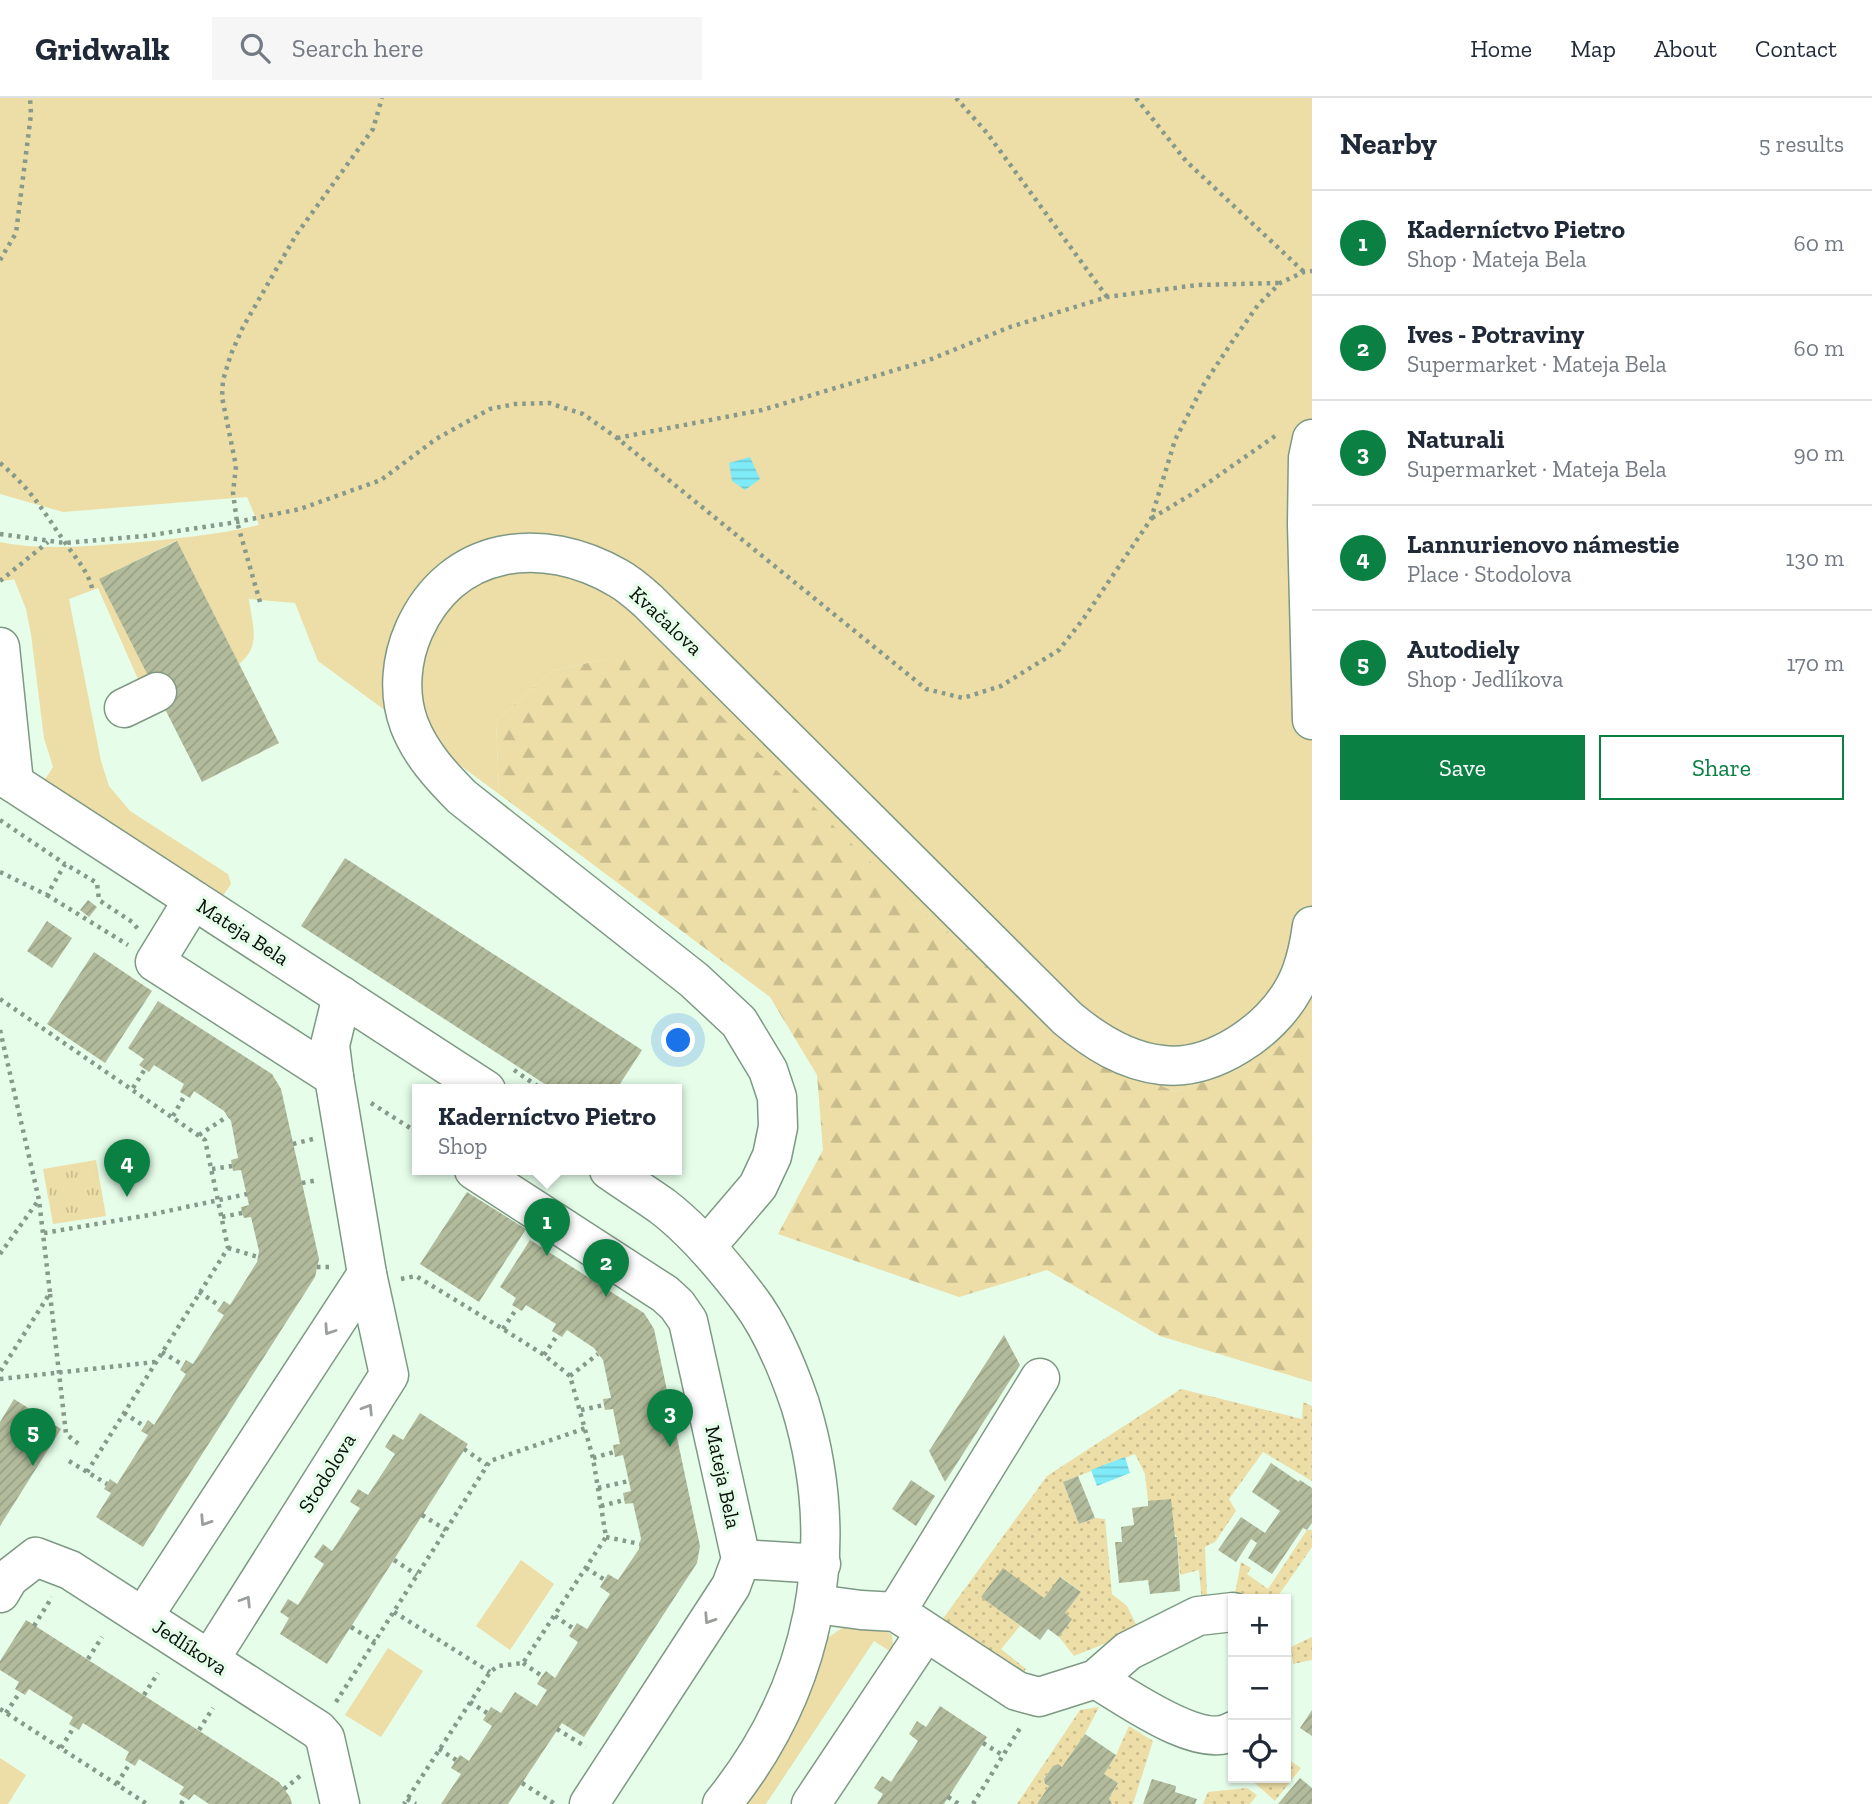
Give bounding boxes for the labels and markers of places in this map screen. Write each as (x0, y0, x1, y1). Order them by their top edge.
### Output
pin: 4 (104, 1139, 150, 1197)
pin: 1 (524, 1198, 570, 1256)
pin: 2 (583, 1239, 629, 1297)
pin: 3 (647, 1389, 693, 1447)
pin: 5 (10, 1408, 56, 1466)

